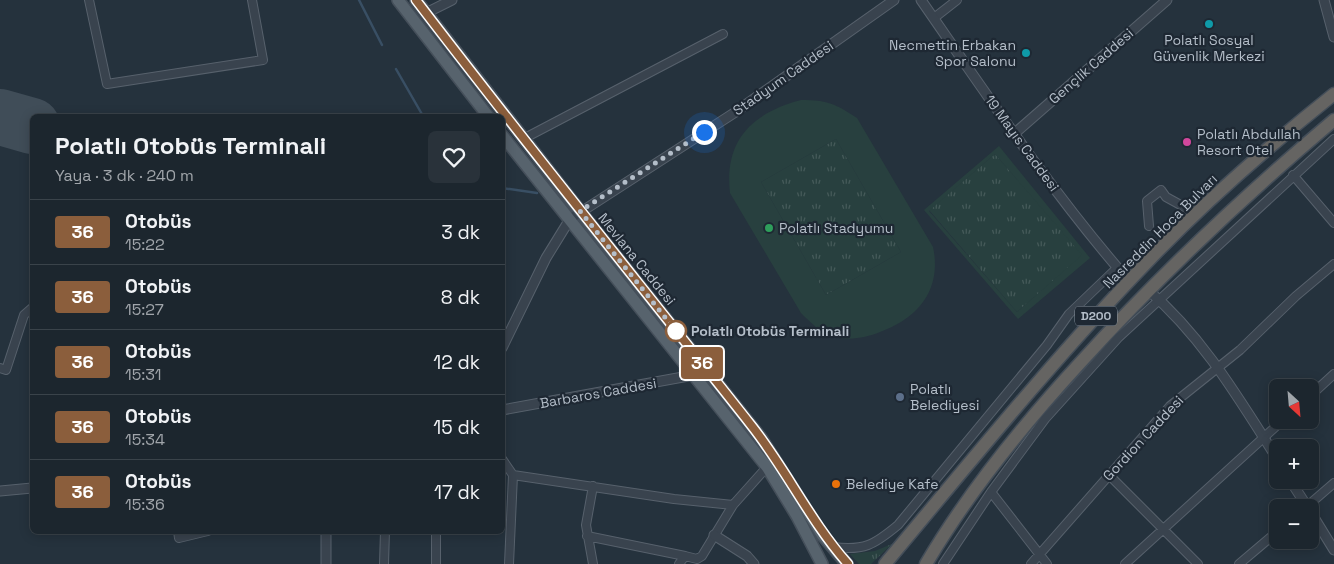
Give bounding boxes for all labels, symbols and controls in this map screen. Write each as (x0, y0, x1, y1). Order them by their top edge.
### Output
marker: Polatlı Sosyal Güvenlik Merkezi (1203, 18, 1215, 30)
street label: Gençlik Caddesi (1045, 24, 1137, 108)
place label: Polatlı Sosyal Güvenlik Merkezi (1153, 31, 1265, 65)
place label: Necmettin Erbakan Spor Salonu (889, 36, 1016, 70)
street label: Stadyum Caddesi (729, 37, 837, 119)
marker: Necmettin Erbakan Spor Salonu (1020, 47, 1032, 59)
street label: 19 Mayıs Caddesi (981, 91, 1063, 195)
your location (692, 120, 717, 145)
place label: Polatlı Abdullah Resort Otel (1197, 125, 1301, 159)
text: Polatlı Otobüs Terminali (55, 130, 326, 161)
button: heart (428, 131, 480, 183)
marker: Polatlı Abdullah Resort Otel (1181, 136, 1193, 148)
text: Yaya · 3 dk · 240 m (55, 165, 194, 186)
street label: Nasreddin Hoca Bulvarı (1099, 170, 1221, 292)
text: Otobüs (125, 209, 192, 234)
street label: Mevlana Caddesi (594, 209, 680, 309)
place label: Polatlı Stadyumu (779, 219, 893, 237)
text: 36 (71, 220, 94, 243)
text: 3 dk (441, 220, 480, 245)
marker: Polatlı Stadyumu (763, 222, 775, 234)
text: 15:22 (125, 234, 165, 255)
text: Otobüs (125, 274, 192, 299)
text: 36 (71, 285, 94, 308)
text: 8 dk (441, 285, 480, 310)
text: 15:27 (125, 299, 164, 320)
road number: D200 (1075, 306, 1117, 326)
marker: Polatlı Otobüs Terminali (665, 320, 687, 342)
place label: Polatlı Otobüs Terminali (691, 322, 849, 340)
text: Otobüs (125, 339, 192, 364)
line badge: 36 (680, 347, 724, 379)
text: 36 (71, 350, 94, 373)
text: 12 dk (433, 350, 480, 375)
text: 36 (691, 351, 713, 374)
text: 15:31 (125, 364, 161, 385)
street label: Barbaros Caddesi (538, 374, 658, 412)
north arrow (1269, 379, 1319, 429)
map controls (1269, 379, 1319, 549)
place label: Polatlı Belediyesi (910, 380, 979, 414)
marker: Polatlı Belediyesi (894, 391, 906, 403)
street label: Gordion Caddesi (1099, 392, 1187, 484)
text: Otobüs (125, 404, 192, 429)
text: 36 (71, 415, 94, 438)
text: 15 dk (433, 415, 480, 440)
text: 15:34 (125, 429, 165, 450)
button: + (1269, 439, 1319, 489)
text: Otobüs (125, 469, 192, 494)
place label: Belediye Kafe (846, 475, 938, 493)
marker: Belediye Kafe (830, 478, 842, 490)
text: 36 (71, 480, 94, 503)
text: 17 dk (434, 480, 480, 505)
text: 15:36 (125, 494, 165, 515)
button: − (1269, 499, 1319, 549)

